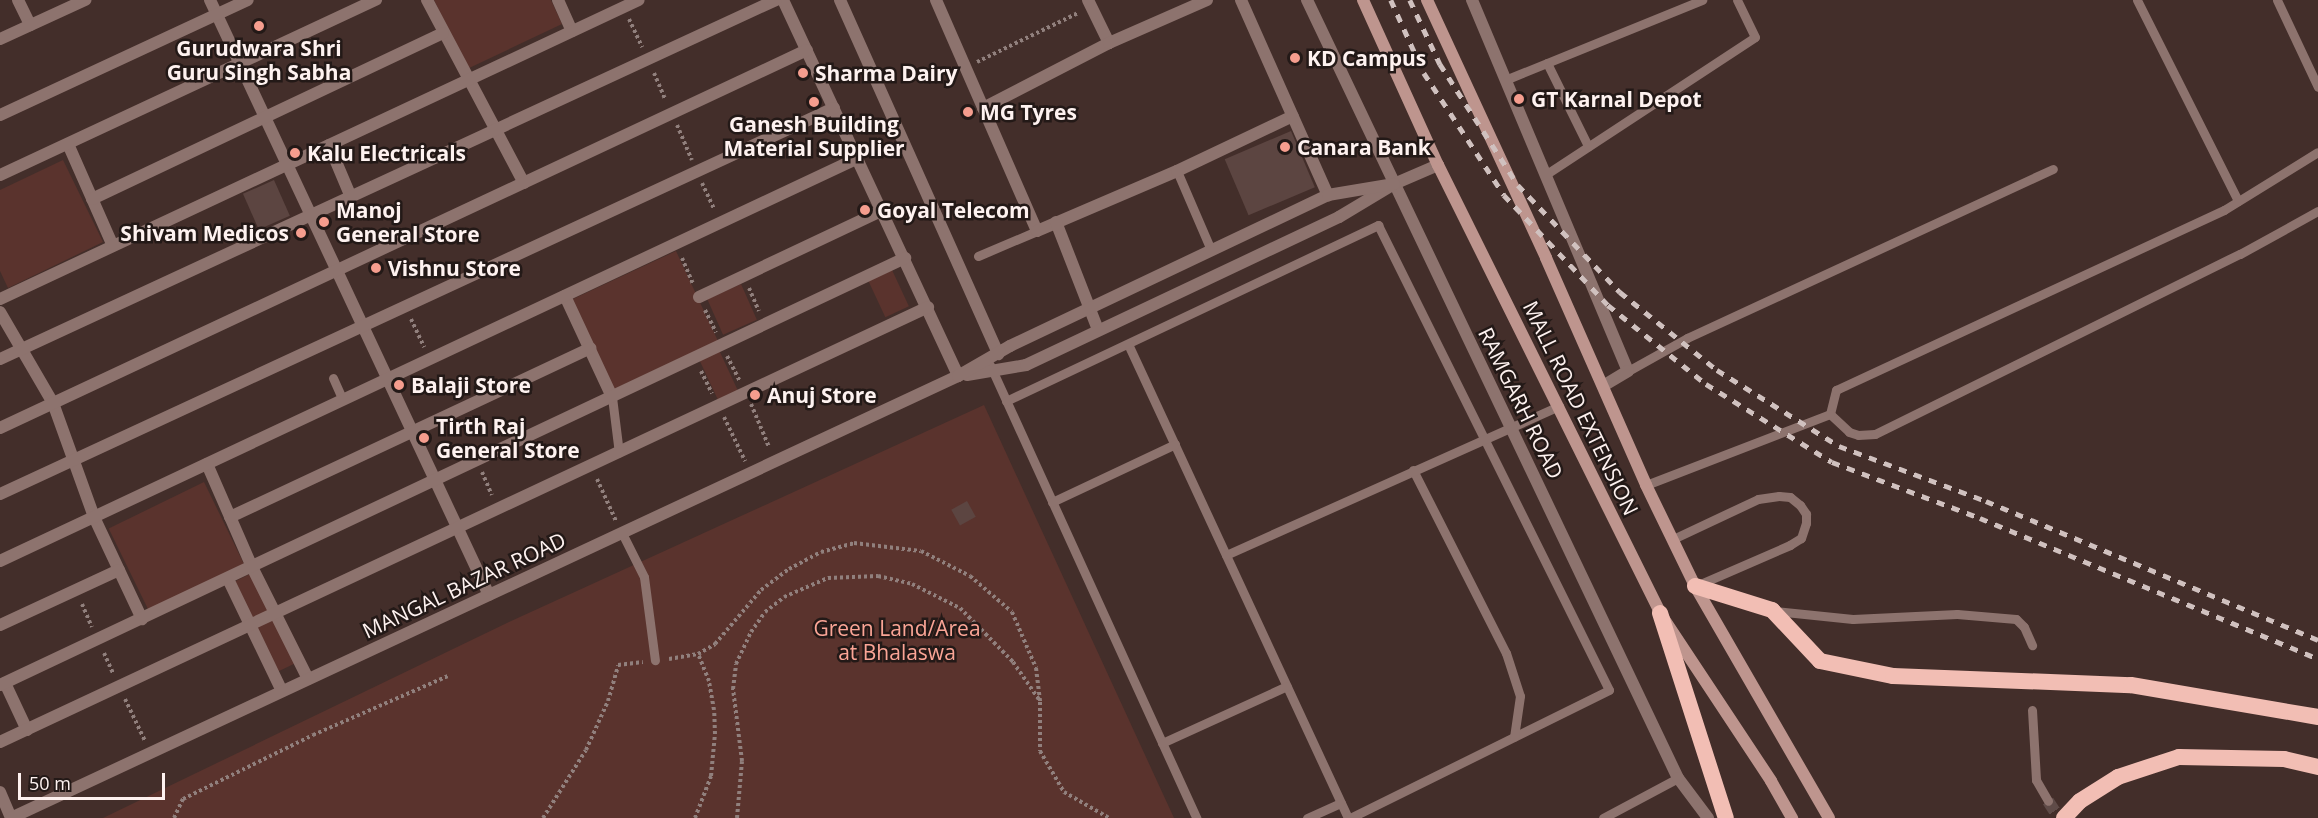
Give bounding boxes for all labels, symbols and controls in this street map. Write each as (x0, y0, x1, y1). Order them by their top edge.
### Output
marker: Gurudwara Shri Guru Singh Sabha (252, 19, 266, 33)
place label: Gurudwara Shri Guru Singh Sabha (167, 35, 351, 85)
place label: KD Campus (1307, 45, 1426, 71)
marker: KD Campus (1288, 51, 1302, 65)
place label: Sharma Dairy (815, 60, 957, 86)
marker: Sharma Dairy (796, 66, 810, 80)
place label: GT Karnal Depot (1531, 86, 1702, 112)
marker: GT Karnal Depot (1512, 92, 1526, 106)
marker: Ganesh Building Material Supplier (807, 95, 821, 109)
place label: MG Tyres (980, 99, 1077, 125)
marker: MG Tyres (961, 105, 975, 119)
place label: Ganesh Building Material Supplier (723, 111, 905, 161)
place label: Canara Bank (1297, 134, 1431, 160)
place label: Kalu Electricals (307, 140, 466, 166)
marker: Canara Bank (1278, 140, 1292, 154)
marker: Kalu Electricals (288, 146, 302, 160)
place label: Manoj General Store (336, 197, 480, 247)
place label: Goyal Telecom (877, 197, 1030, 223)
marker: Goyal Telecom (858, 203, 872, 217)
marker: Manoj General Store (317, 215, 331, 229)
place label: Shivam Medicos (120, 220, 289, 246)
marker: Shivam Medicos (294, 226, 308, 240)
place label: Vishnu Store (388, 255, 521, 281)
marker: Vishnu Store (369, 261, 383, 275)
street label: MALL ROAD EXTENSION (1518, 297, 1644, 519)
street label: RAMGARH ROAD (1473, 323, 1569, 483)
place label: Balaji Store (411, 372, 531, 398)
marker: Balaji Store (392, 378, 406, 392)
place label: Anuj Store (767, 382, 877, 408)
marker: Anuj Store (748, 388, 762, 402)
place label: Tirth Raj General Store (436, 413, 580, 463)
marker: Tirth Raj General Store (417, 431, 431, 445)
street label: MANGAL BAZAR ROAD (358, 527, 570, 643)
park label: Green Land/Area at Bhalaswa (813, 615, 981, 665)
scale bar (21, 761, 168, 799)
text: 50 m (29, 771, 71, 795)

